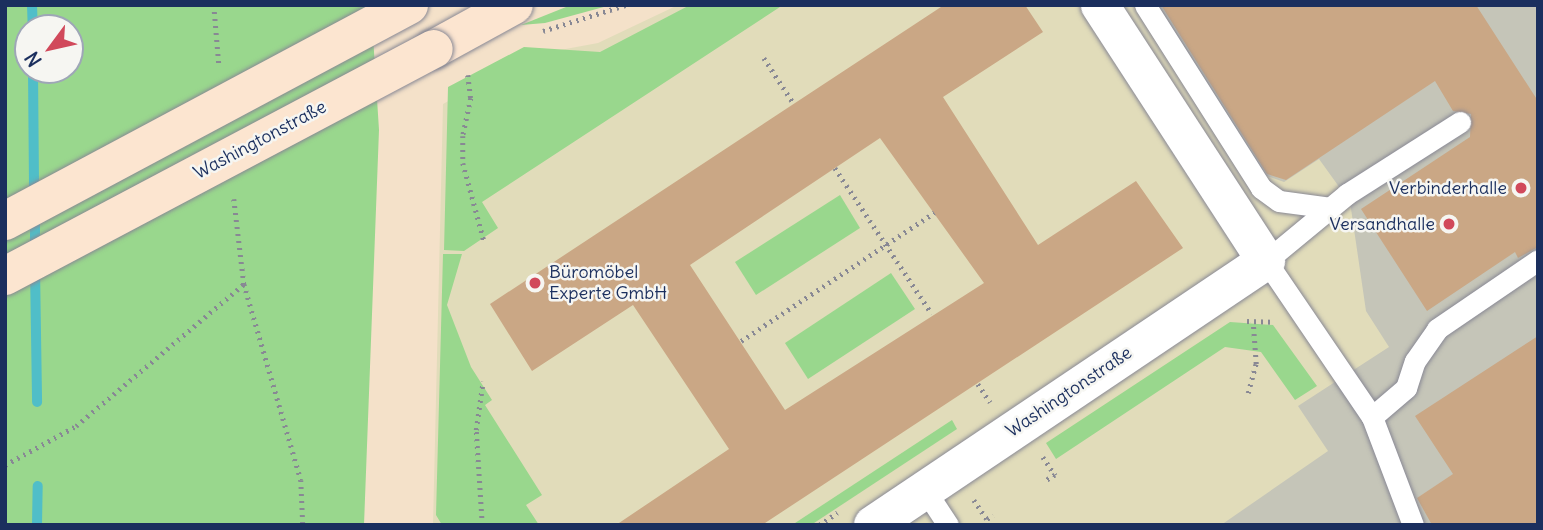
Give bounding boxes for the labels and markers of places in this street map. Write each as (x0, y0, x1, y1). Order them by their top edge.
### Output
place label: Verbinderhalle (1389, 177, 1507, 199)
marker: Verbinderhalle (1513, 180, 1529, 196)
place label: Versandhalle (1330, 213, 1435, 235)
marker: Versandhalle (1441, 216, 1457, 232)
place label: Büromöbel Experte GmbH (549, 262, 667, 304)
marker: Büromöbel Experte GmbH (527, 275, 543, 291)

